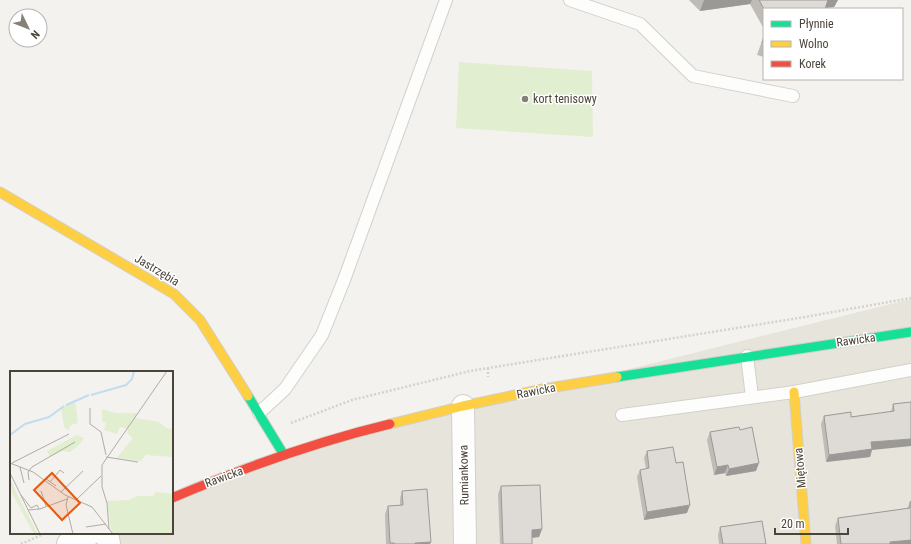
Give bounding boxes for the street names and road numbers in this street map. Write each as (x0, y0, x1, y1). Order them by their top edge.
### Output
street label: Jastrzębia (132, 251, 182, 289)
street label: Rawicka (836, 330, 877, 350)
street label: Rawicka (515, 380, 557, 402)
street label: Rumiankowa (456, 444, 472, 505)
street label: Miętowa (791, 447, 809, 489)
street label: Rawicka (203, 464, 245, 490)

